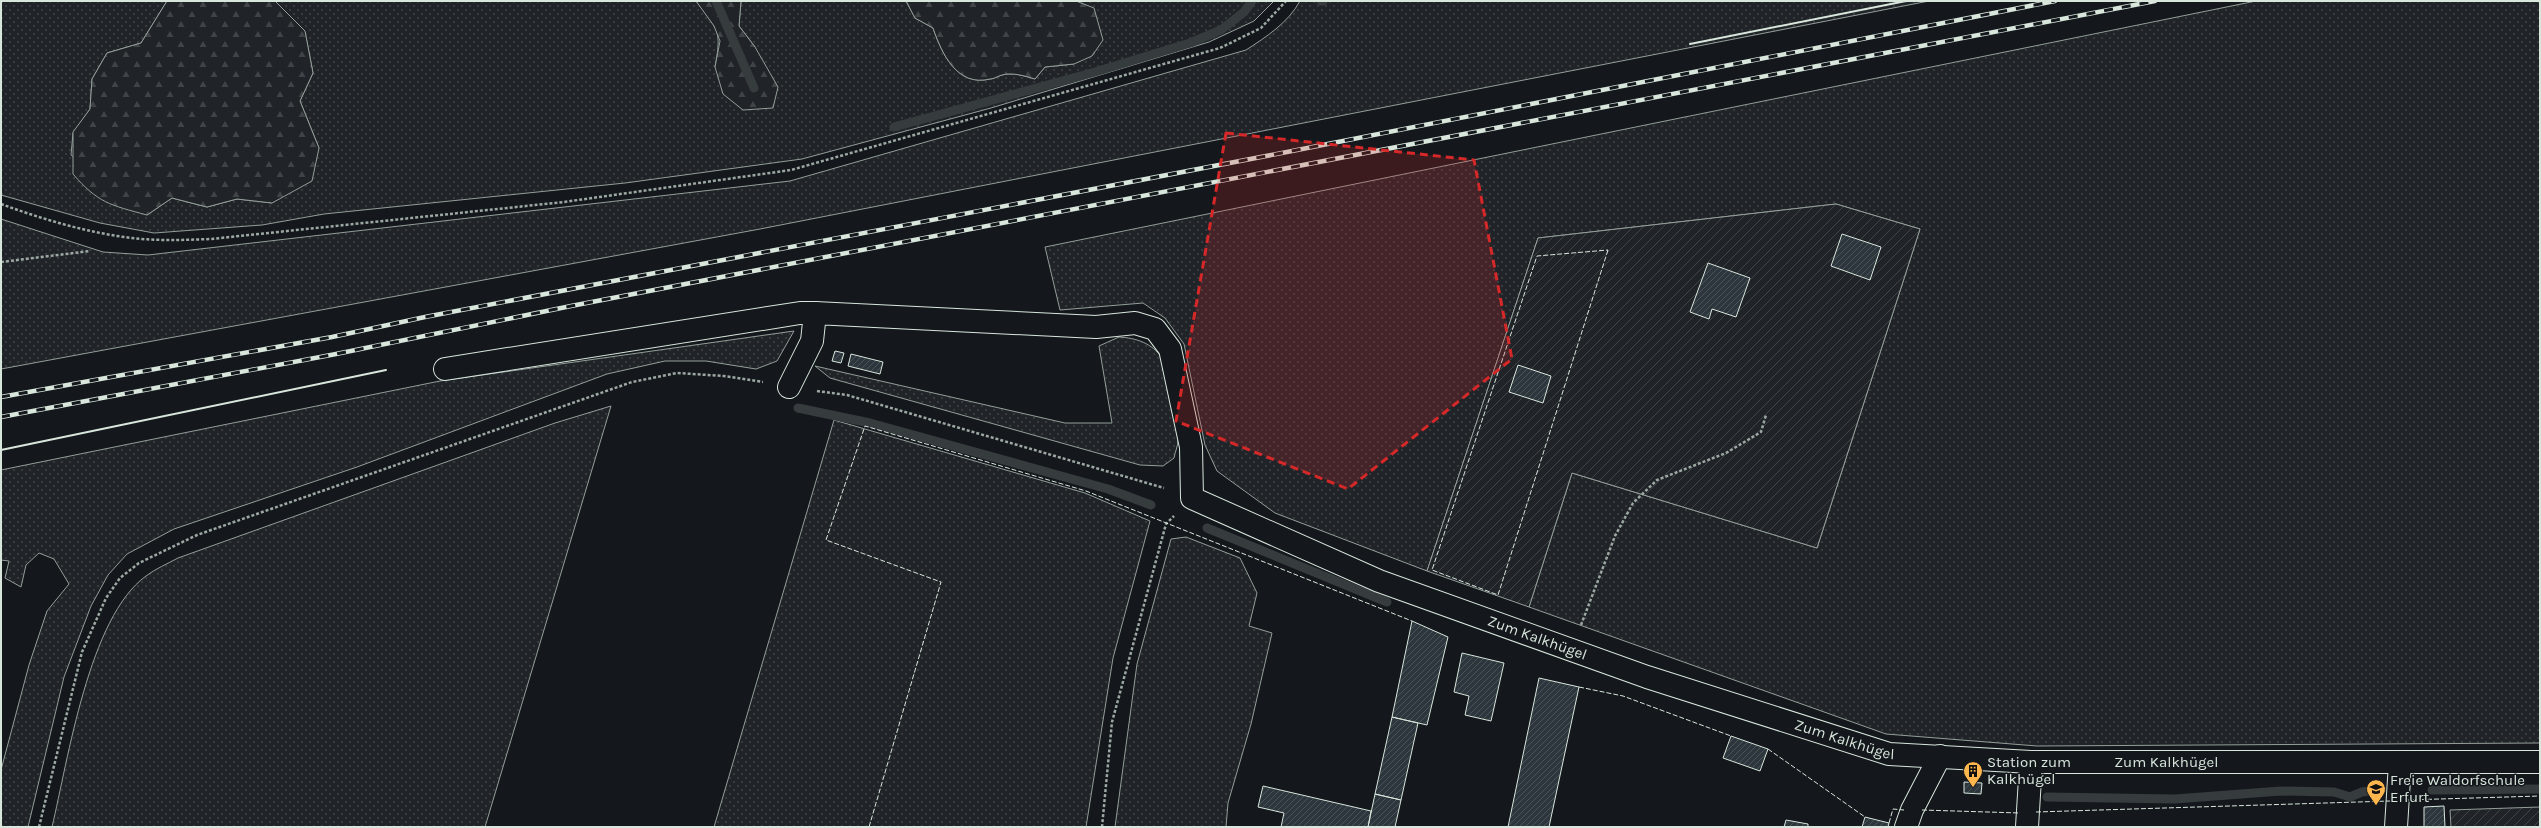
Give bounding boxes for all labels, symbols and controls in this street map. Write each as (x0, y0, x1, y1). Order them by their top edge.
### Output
street label: Zum Kalkhügel (1485, 612, 1589, 664)
street label: Zum Kalkhügel (1792, 716, 1895, 763)
place label: Station zum Kalkhügel (1987, 753, 2071, 788)
street label: Zum Kalkhügel (2114, 753, 2218, 771)
building icon: Station zum Kalkhügel (1962, 760, 1984, 788)
place label: Freie Waldorfschule Erfurt (2390, 771, 2525, 806)
school or university icon: Freie Waldorfschule Erfurt (2365, 778, 2387, 806)

